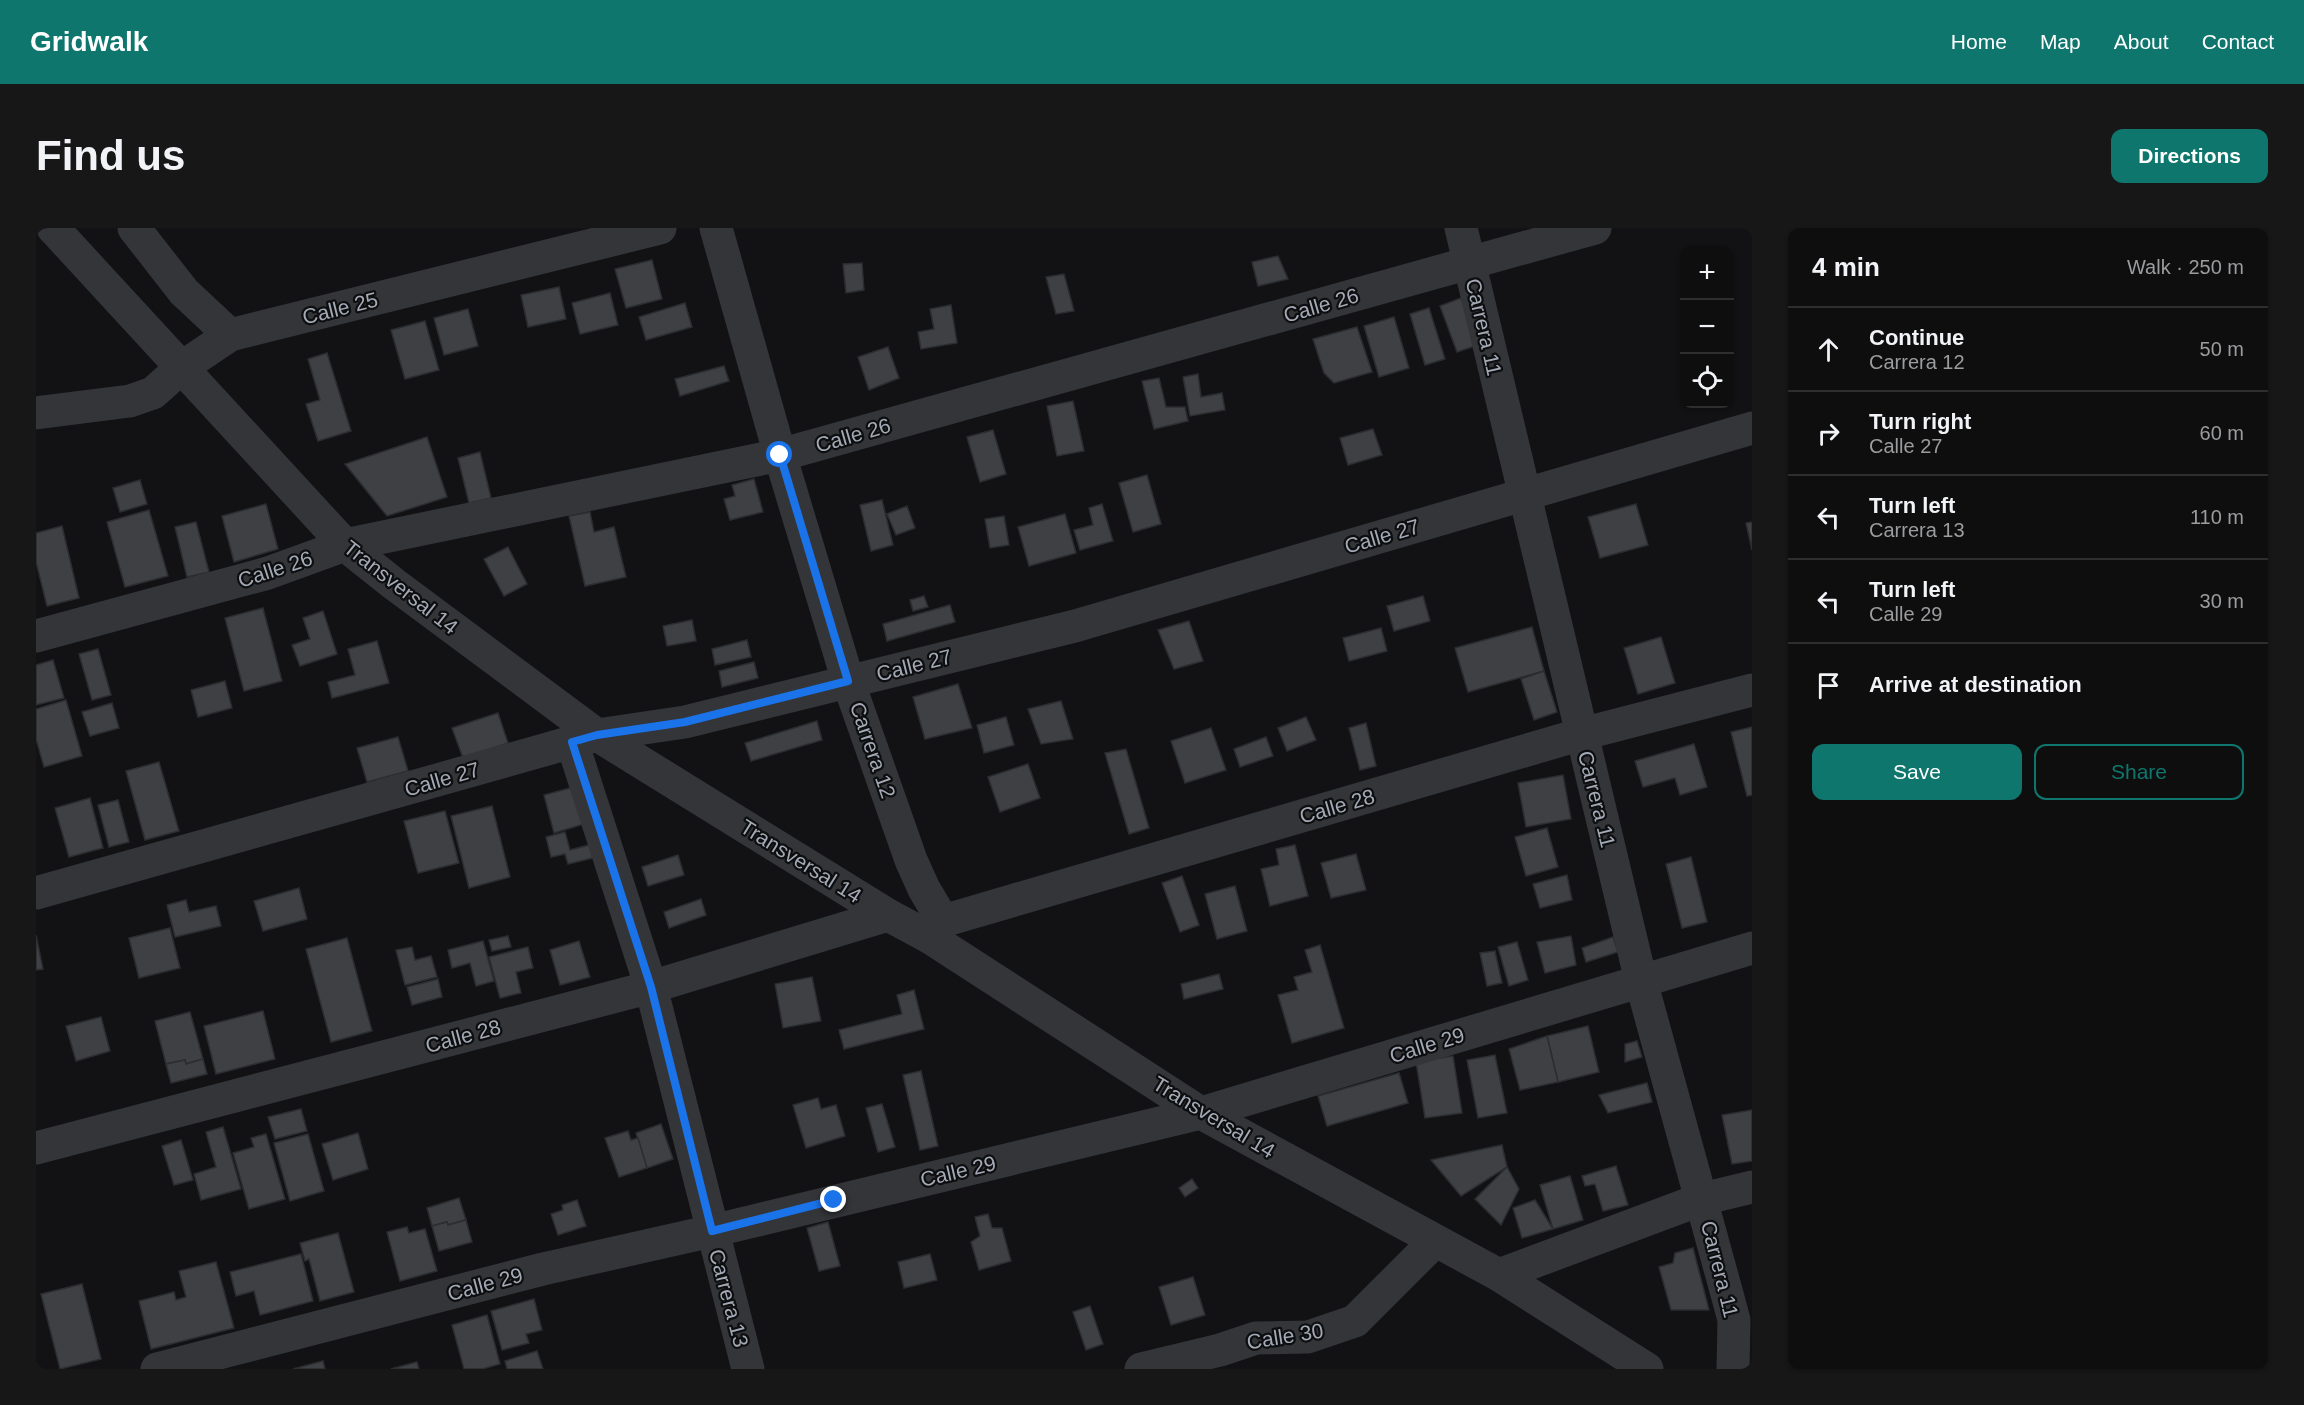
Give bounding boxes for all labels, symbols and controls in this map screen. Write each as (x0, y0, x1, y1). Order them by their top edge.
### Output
text: Gridwalk (30, 26, 148, 57)
text: Home (1951, 30, 2007, 53)
text: Map (2040, 30, 2081, 53)
text: About (2114, 30, 2169, 53)
text: Contact (2202, 30, 2274, 53)
button: Directions (2111, 129, 2268, 183)
text: Find us (36, 132, 185, 179)
map controls (1680, 246, 1734, 408)
button: + (1680, 246, 1734, 300)
text: 4 min (1812, 252, 1880, 282)
text: Walk · 250 m (2127, 256, 2244, 278)
street label: Carrera 11 (1462, 276, 1506, 378)
street label: Calle 26 (1281, 283, 1361, 327)
street label: Calle 25 (300, 288, 380, 328)
button: − (1680, 300, 1734, 354)
text: Continue (1869, 325, 1964, 350)
icon: ahead (1812, 333, 1845, 366)
text: 50 m (2200, 338, 2244, 360)
text: Carrera 12 (1869, 351, 1965, 373)
button: locate (1680, 354, 1734, 408)
text: Turn right (1869, 409, 1971, 434)
street label: Calle 26 (813, 413, 893, 457)
icon: right (1812, 417, 1845, 450)
text: 60 m (2200, 422, 2244, 444)
text: Calle 27 (1869, 435, 1942, 457)
route start (766, 441, 792, 467)
text: Turn left (1869, 493, 1955, 518)
icon: left (1812, 501, 1845, 534)
text: 110 m (2190, 506, 2244, 528)
street label: Calle 27 (1342, 514, 1422, 558)
text: Carrera 13 (1869, 519, 1965, 541)
street label: Transversal 14 (339, 535, 463, 639)
street label: Calle 26 (235, 546, 315, 592)
text: Turn left (1869, 577, 1955, 602)
icon: left (1812, 585, 1845, 618)
text: 30 m (2200, 590, 2244, 612)
text: Calle 29 (1869, 603, 1942, 625)
street label: Calle 27 (874, 645, 954, 685)
icon: arrive (1812, 669, 1845, 702)
text: Arrive at destination (1869, 672, 2082, 697)
street label: Carrera 12 (846, 699, 900, 801)
button: Save (1812, 744, 2022, 800)
button: Share (2034, 744, 2244, 800)
street label: Carrera 11 (1574, 748, 1620, 850)
street label: Calle 27 (402, 757, 482, 801)
street label: Calle 28 (1297, 784, 1377, 828)
street label: Transversal 14 (736, 815, 866, 908)
street label: Calle 28 (423, 1015, 503, 1057)
street label: Calle 29 (1387, 1023, 1467, 1067)
street label: Transversal 14 (1149, 1072, 1279, 1163)
street label: Calle 29 (918, 1151, 998, 1191)
route end (820, 1186, 846, 1212)
street label: Carrera 11 (1697, 1218, 1743, 1320)
street label: Carrera 13 (705, 1247, 753, 1349)
street label: Calle 29 (445, 1263, 525, 1305)
street label: Calle 30 (1245, 1319, 1325, 1353)

